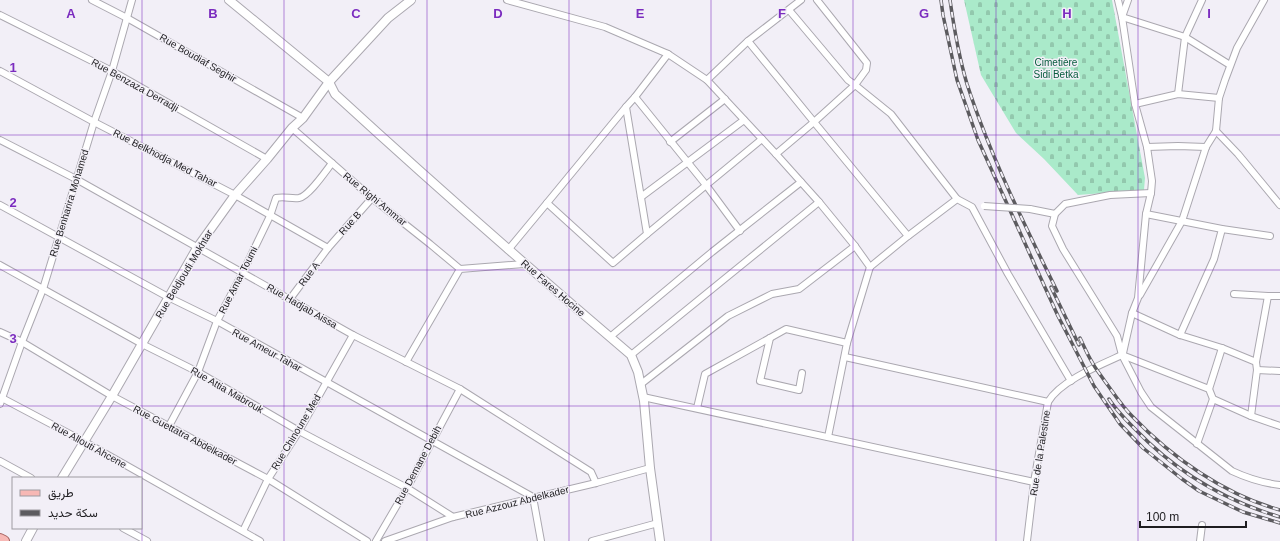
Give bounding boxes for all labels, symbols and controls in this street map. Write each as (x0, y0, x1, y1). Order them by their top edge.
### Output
text: A (66, 6, 76, 21)
text: B (208, 6, 218, 21)
text: C (351, 6, 361, 21)
text: D (493, 6, 503, 21)
text: E (636, 6, 645, 21)
text: F (778, 6, 786, 21)
text: G (919, 6, 929, 21)
text: H (1062, 6, 1072, 21)
text: I (1207, 6, 1211, 21)
street label: Rue Boudiaf Seghir (158, 32, 239, 85)
street label: Rue Benzaza Derradji (90, 56, 180, 114)
park label: Cimetière Sidi Betka (1033, 57, 1079, 80)
text: 1 (9, 60, 17, 75)
street label: Rue Belkhodja Med Tahar (111, 127, 219, 189)
street label: Rue Benharira Mohamed (47, 148, 91, 258)
street label: Rue Righi Ammar (341, 170, 409, 228)
text: 2 (9, 195, 17, 210)
street label: Rue B (337, 209, 364, 237)
street label: Rue Beldjoudi Mokhtar (153, 227, 215, 320)
street label: Rue Amar Toumi (216, 245, 260, 315)
street label: Rue Fares Hocine (519, 257, 587, 319)
street label: Rue A (296, 260, 322, 288)
street label: Rue Hadjab Aissa (265, 281, 340, 331)
street label: Rue Ameur Tahar (230, 326, 304, 374)
text: 3 (9, 331, 17, 346)
street label: Rue Attia Mabrouk (189, 365, 266, 416)
street label: Rue Chinoune Med (269, 392, 323, 472)
street label: Rue Guettatra Abdelkader (131, 403, 239, 467)
street label: Rue de la Palestine (1028, 409, 1052, 497)
street label: Rue Allouti Ahcene (50, 420, 129, 470)
street label: Rue Demane Debih (393, 424, 443, 506)
legend (12, 477, 142, 529)
street label: Rue Azzouz Abdelkader (464, 484, 570, 520)
text: طريق (48, 486, 74, 501)
scale bar (1140, 503, 1246, 529)
text: سكة حديد (48, 506, 98, 520)
text: 100 m (1146, 510, 1179, 524)

